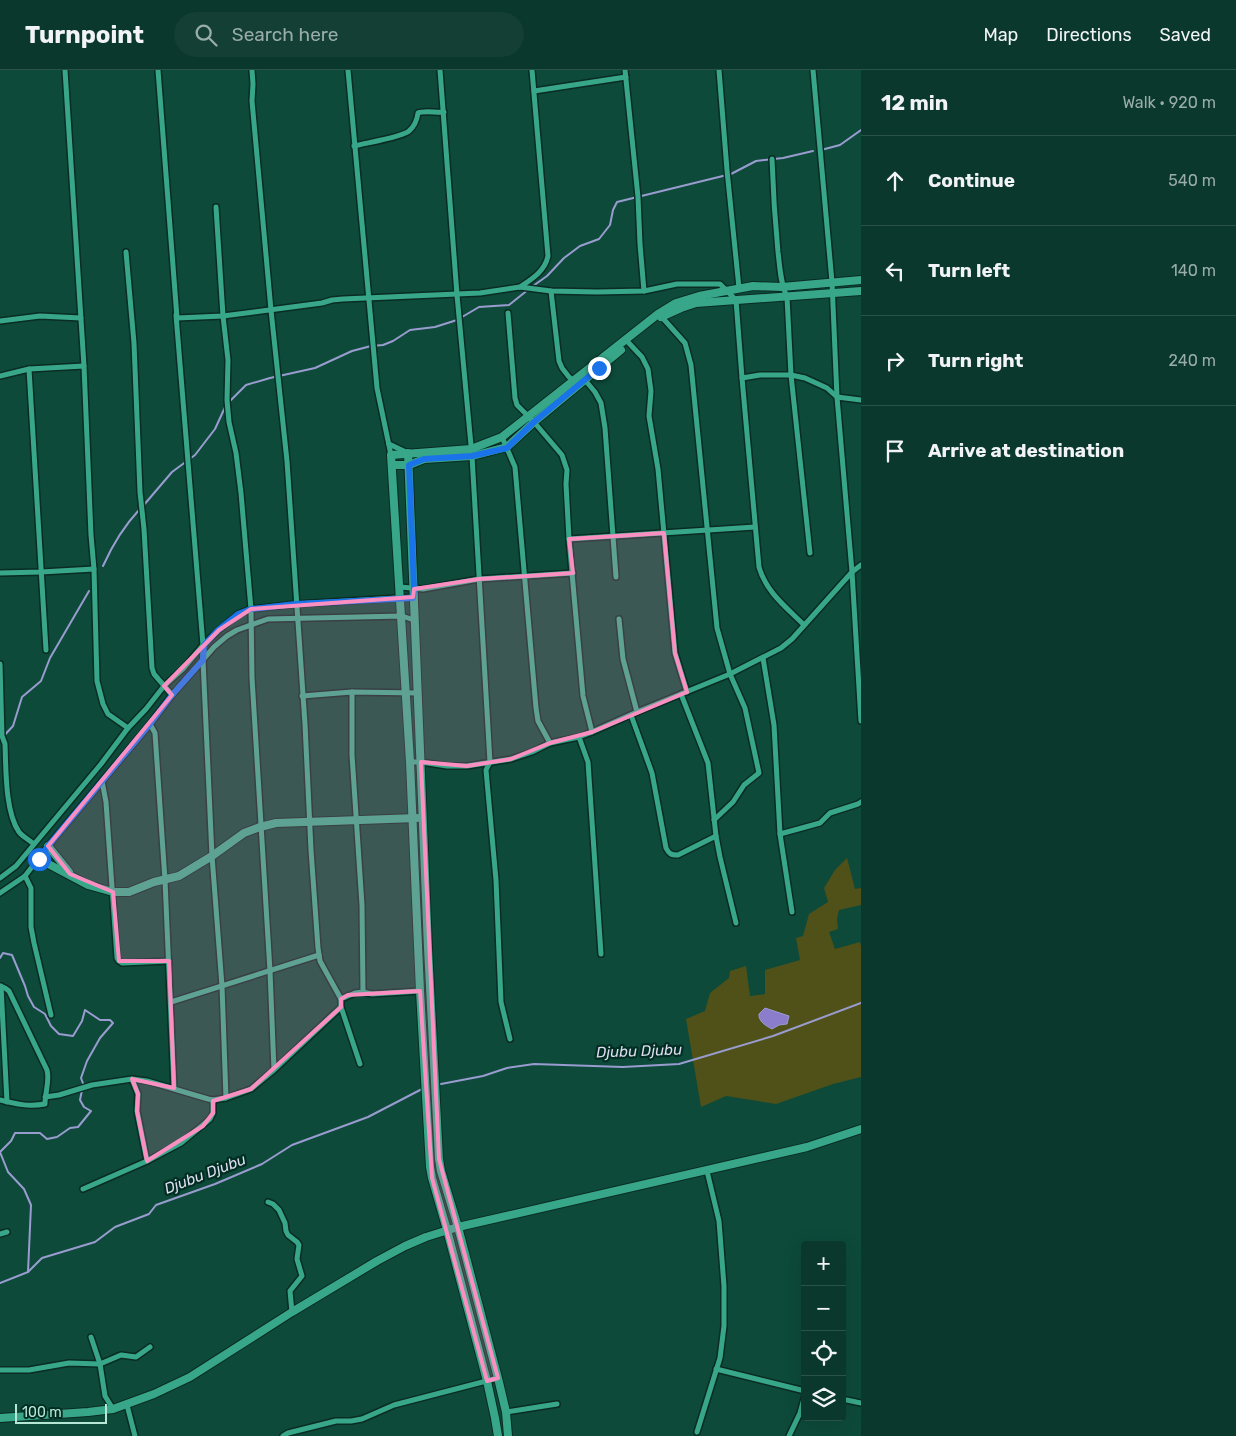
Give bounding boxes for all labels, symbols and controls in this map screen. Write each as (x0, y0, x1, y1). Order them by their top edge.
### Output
search box (174, 12, 524, 57)
text: Turnpoint (25, 21, 144, 49)
icon: search (192, 21, 220, 49)
text: Search here (232, 23, 338, 46)
text: Map (983, 24, 1018, 46)
text: Directions (1046, 24, 1132, 46)
text: Saved (1160, 24, 1211, 46)
text: 12 min (881, 90, 948, 115)
text: Walk · 920 m (1122, 93, 1216, 112)
icon: ahead (881, 167, 909, 195)
text: Continue (928, 169, 1015, 192)
text: 540 m (1168, 171, 1216, 190)
icon: left (881, 257, 909, 285)
text: Turn left (928, 259, 1010, 282)
text: 140 m (1171, 261, 1216, 280)
icon: right (881, 347, 909, 375)
text: Turn right (928, 349, 1023, 372)
text: 240 m (1169, 351, 1216, 370)
route end (588, 357, 611, 380)
icon: arrive (881, 437, 909, 465)
text: Arrive at destination (928, 439, 1124, 462)
route start (28, 848, 51, 871)
water label: Djubu Djubu (596, 1041, 682, 1061)
water label: Djubu Djubu (162, 1150, 248, 1198)
map controls (801, 1241, 846, 1421)
button: + (801, 1241, 846, 1286)
button: − (801, 1286, 846, 1331)
button: locate (801, 1331, 846, 1376)
button: layers (801, 1376, 846, 1421)
scale bar (15, 1401, 108, 1424)
text: 100 m (22, 1404, 62, 1421)

